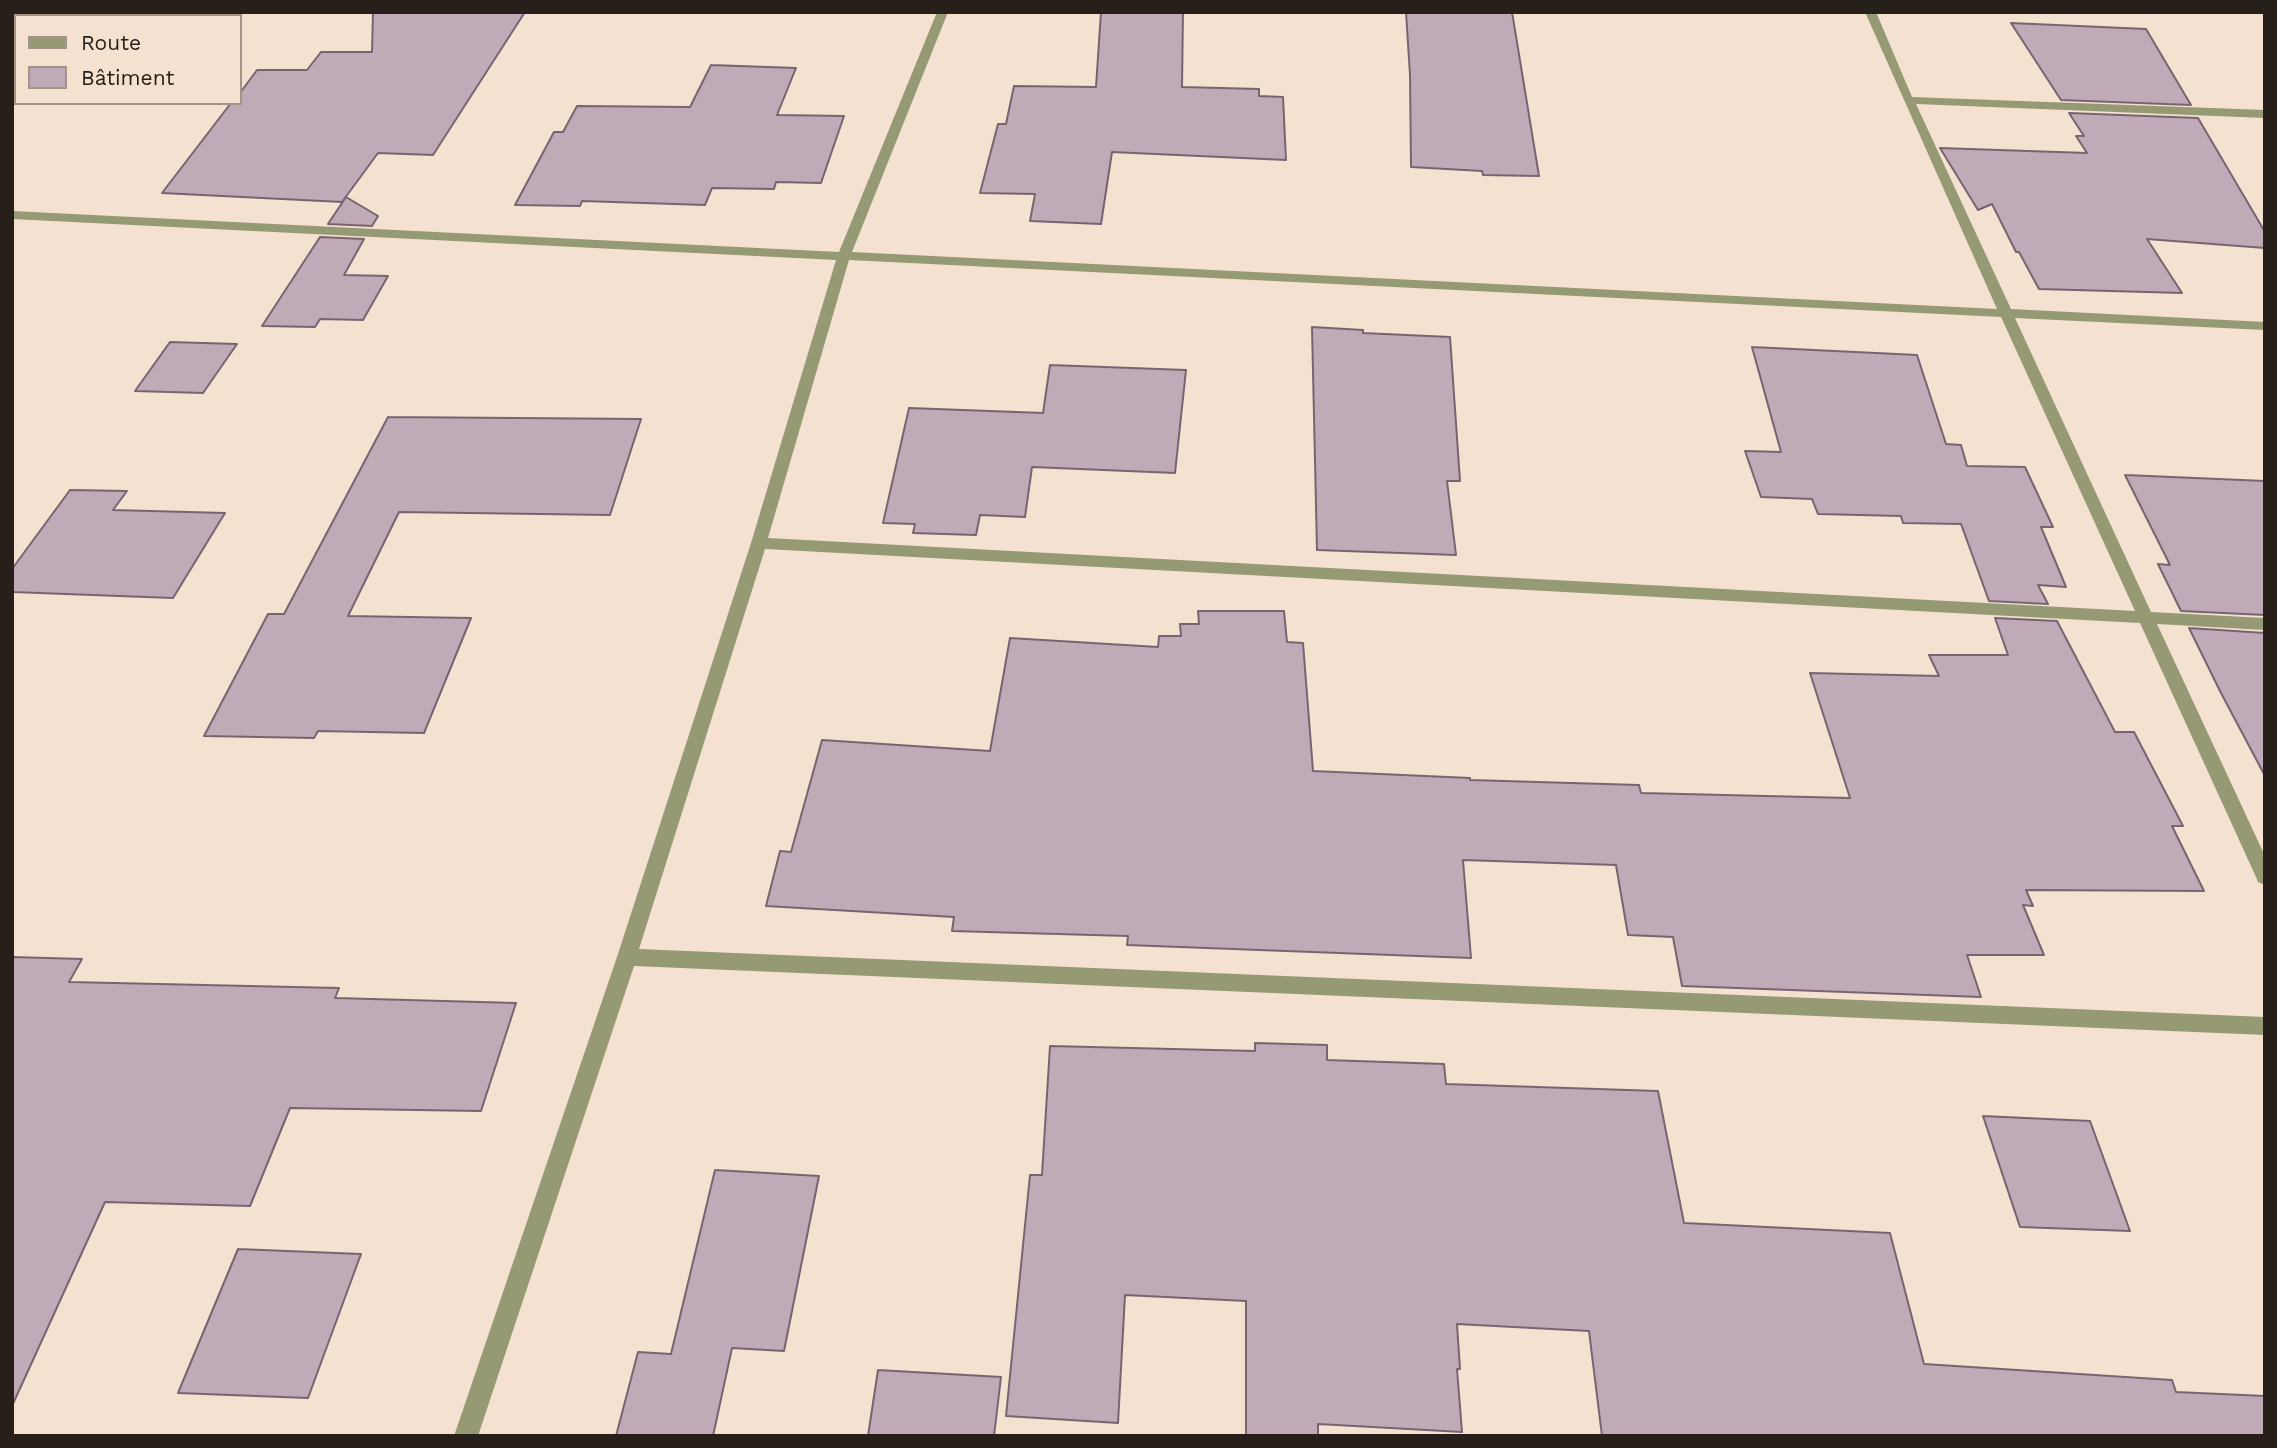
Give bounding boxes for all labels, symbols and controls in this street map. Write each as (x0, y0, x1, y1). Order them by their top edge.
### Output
legend (14, 14, 242, 105)
text: Route (81, 30, 141, 55)
text: Bâtiment (81, 65, 174, 90)

